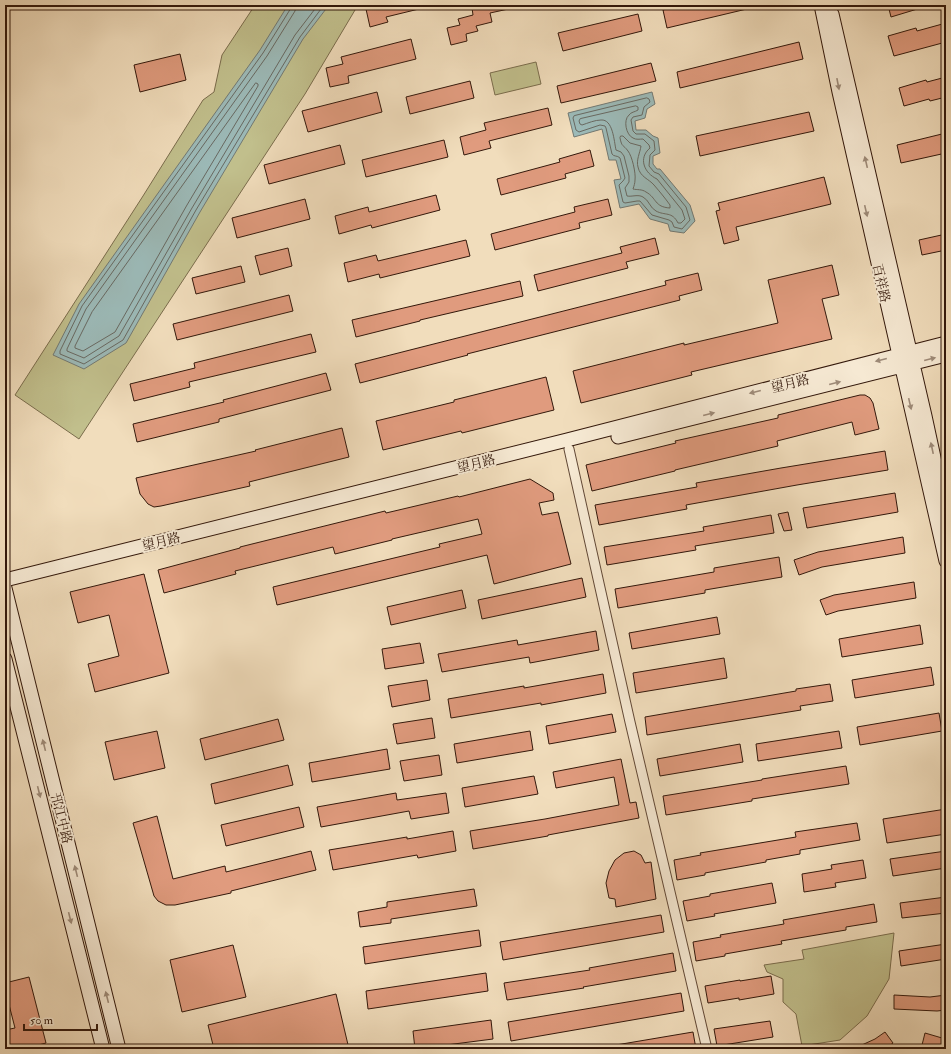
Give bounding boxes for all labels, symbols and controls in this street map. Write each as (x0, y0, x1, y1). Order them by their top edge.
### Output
one-way arrow (835, 78, 841, 90)
one-way arrow (862, 156, 868, 168)
one-way arrow (864, 205, 870, 217)
street label: 百祥路 (869, 262, 893, 304)
one-way arrow (923, 356, 936, 362)
one-way arrow (875, 357, 887, 363)
street label: 望月路 (769, 371, 811, 396)
one-way arrow (829, 379, 841, 385)
one-way arrow (749, 389, 761, 395)
one-way arrow (907, 398, 913, 410)
one-way arrow (703, 411, 715, 417)
one-way arrow (929, 441, 935, 454)
street label: 望月路 (455, 451, 497, 476)
street label: 望月路 (140, 529, 182, 554)
one-way arrow (41, 739, 47, 751)
one-way arrow (36, 786, 42, 798)
street label: 邗江中路 (47, 791, 75, 845)
one-way arrow (72, 865, 78, 877)
one-way arrow (68, 912, 74, 924)
one-way arrow (103, 991, 109, 1004)
scale bar (24, 1006, 97, 1032)
text: 50 m (30, 1013, 54, 1028)

